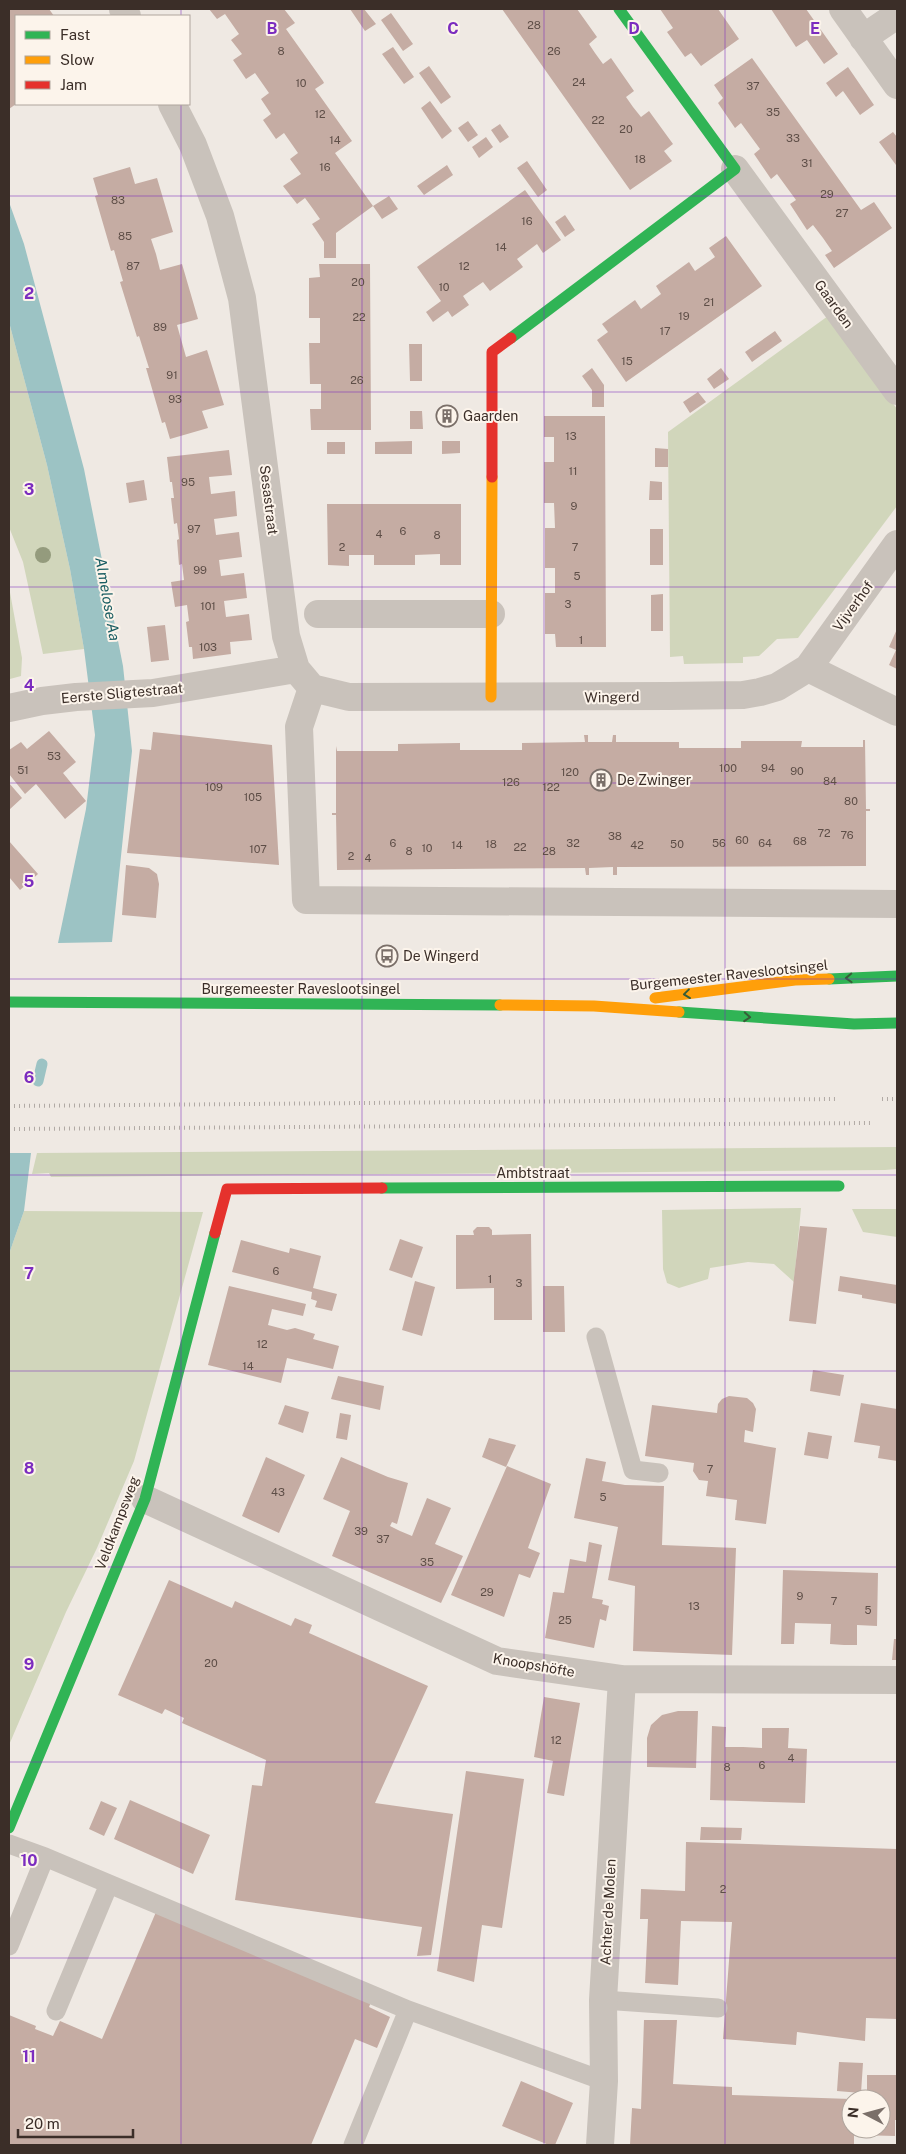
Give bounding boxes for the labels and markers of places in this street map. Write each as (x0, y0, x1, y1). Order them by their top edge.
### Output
building icon: Gaarden (435, 404, 459, 428)
place label: Gaarden (463, 408, 518, 424)
building icon: De Zwinger (589, 768, 613, 792)
place label: De Zwinger (617, 772, 691, 788)
bus stop icon: De Wingerd (375, 944, 399, 968)
place label: De Wingerd (403, 948, 479, 964)

